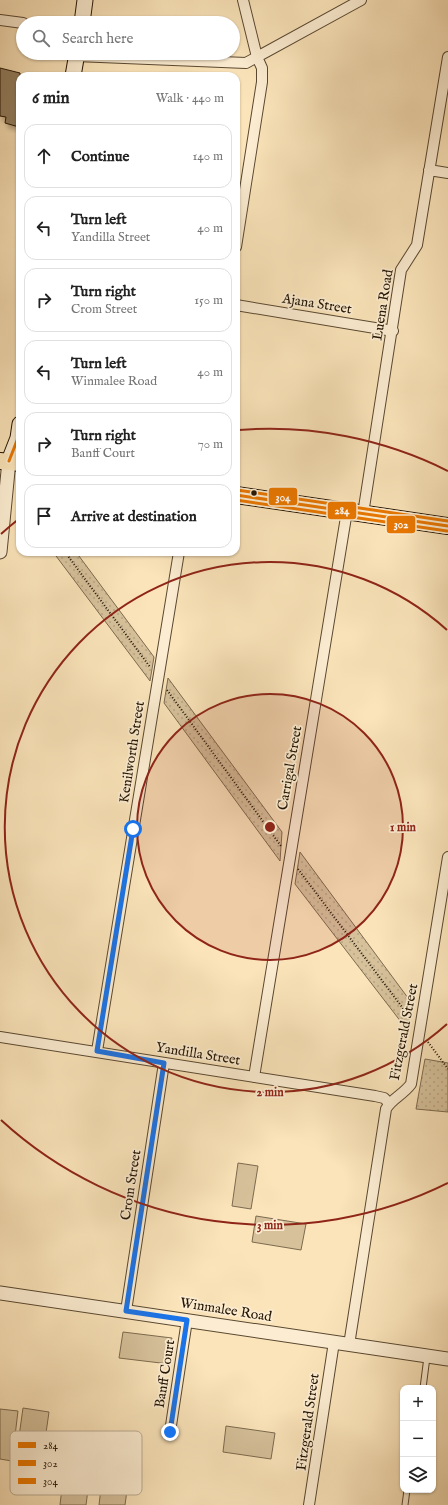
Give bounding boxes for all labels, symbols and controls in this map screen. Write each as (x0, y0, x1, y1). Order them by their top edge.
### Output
search box (16, 16, 240, 60)
icon: search (30, 27, 52, 49)
text: Search here (62, 29, 133, 48)
text: 6 min (32, 88, 70, 109)
text: Walk · 440 m (156, 90, 224, 107)
icon: ahead (33, 145, 55, 167)
text: Continue (71, 147, 129, 166)
text: 140 m (193, 148, 223, 165)
text: Turn left (71, 210, 127, 229)
icon: left (33, 217, 55, 239)
text: 40 m (197, 220, 223, 237)
text: Yandilla Street (71, 229, 150, 246)
street label: Luena Road (368, 268, 398, 342)
text: Turn right (71, 282, 136, 301)
icon: right (33, 289, 55, 311)
street label: Ajana Street (280, 289, 353, 318)
text: 150 m (194, 292, 223, 309)
text: Crom Street (71, 301, 137, 318)
text: Turn left (71, 354, 127, 373)
icon: left (33, 361, 55, 383)
text: 40 m (197, 364, 223, 381)
text: Winmalee Road (71, 373, 157, 390)
text: Turn right (71, 426, 136, 445)
icon: right (33, 433, 55, 455)
text: 70 m (198, 436, 223, 453)
text: Banff Court (71, 445, 135, 462)
line badge: 304 (268, 487, 298, 506)
unlabelled marker (249, 488, 259, 498)
text: 304 (276, 491, 291, 505)
line badge: 284 (327, 501, 357, 520)
text: 284 (335, 504, 350, 518)
icon: arrive (33, 505, 55, 527)
text: Arrive at destination (71, 507, 197, 526)
line badge: 302 (386, 515, 416, 534)
text: 302 (394, 518, 409, 532)
street label: Kenilworth Street (115, 699, 149, 804)
street label: Carrigal Street (274, 724, 306, 812)
route start (124, 820, 142, 838)
centre of rings (263, 820, 277, 834)
text: 1 min (390, 820, 417, 835)
street label: Fitzgerald Street (386, 982, 422, 1082)
street label: Yandilla Street (154, 1038, 242, 1070)
text: 2 min (256, 1085, 284, 1100)
street label: Crom Street (117, 1148, 145, 1222)
text: 3 min (257, 1218, 284, 1233)
street label: Winmalee Road (179, 1294, 274, 1326)
street label: Banff Court (151, 1338, 179, 1409)
street label: Fitzgerald Street (292, 1372, 324, 1472)
map controls (400, 1385, 436, 1493)
button: + (400, 1385, 436, 1421)
button: − (400, 1421, 436, 1457)
route end (161, 1423, 179, 1441)
legend (10, 1431, 142, 1495)
text: 284 (43, 1439, 58, 1453)
text: 302 (43, 1457, 58, 1471)
button: layers (400, 1457, 436, 1493)
text: 304 (43, 1475, 59, 1489)

